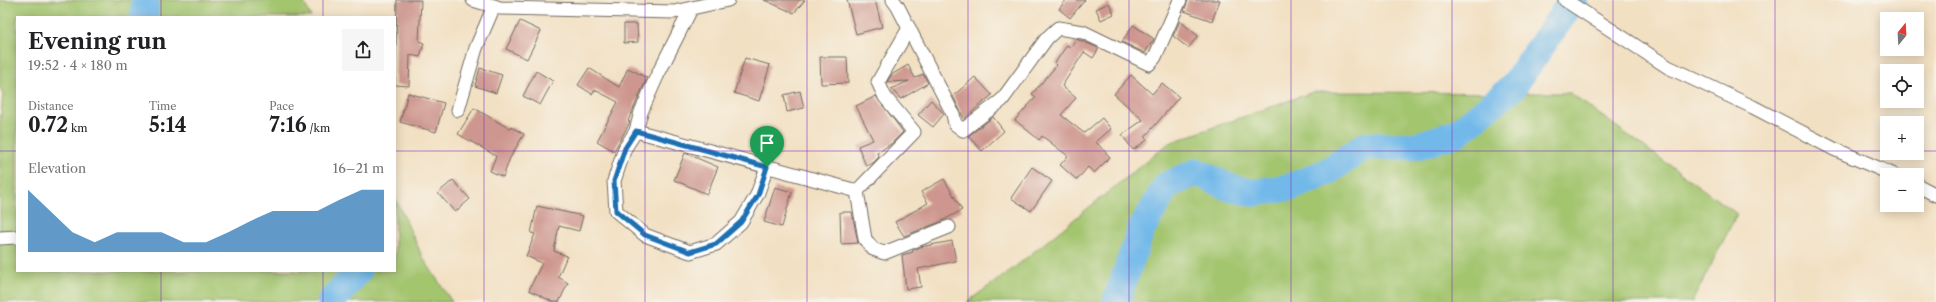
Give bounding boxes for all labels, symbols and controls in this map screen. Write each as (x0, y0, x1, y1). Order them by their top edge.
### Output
north arrow (1880, 12, 1924, 56)
map controls (1880, 12, 1924, 212)
text: Evening run (28, 28, 167, 55)
button: share (342, 29, 384, 71)
text: 19:52 · 4 × 180 m (28, 57, 128, 73)
button: locate (1880, 64, 1924, 108)
text: Distance (28, 99, 74, 113)
text: Time (149, 99, 176, 113)
text: Pace (269, 99, 294, 113)
text: 0.72 (28, 113, 68, 137)
text: 5:14 (149, 113, 187, 137)
text: 7:16 (269, 113, 307, 137)
button: + (1880, 116, 1924, 160)
text: km (68, 121, 88, 135)
text: /km (307, 121, 330, 135)
pin (750, 126, 784, 167)
icon: arrive (756, 132, 778, 154)
text: Elevation (28, 160, 86, 176)
text: 16–21 m (333, 160, 384, 176)
button: − (1880, 168, 1924, 212)

